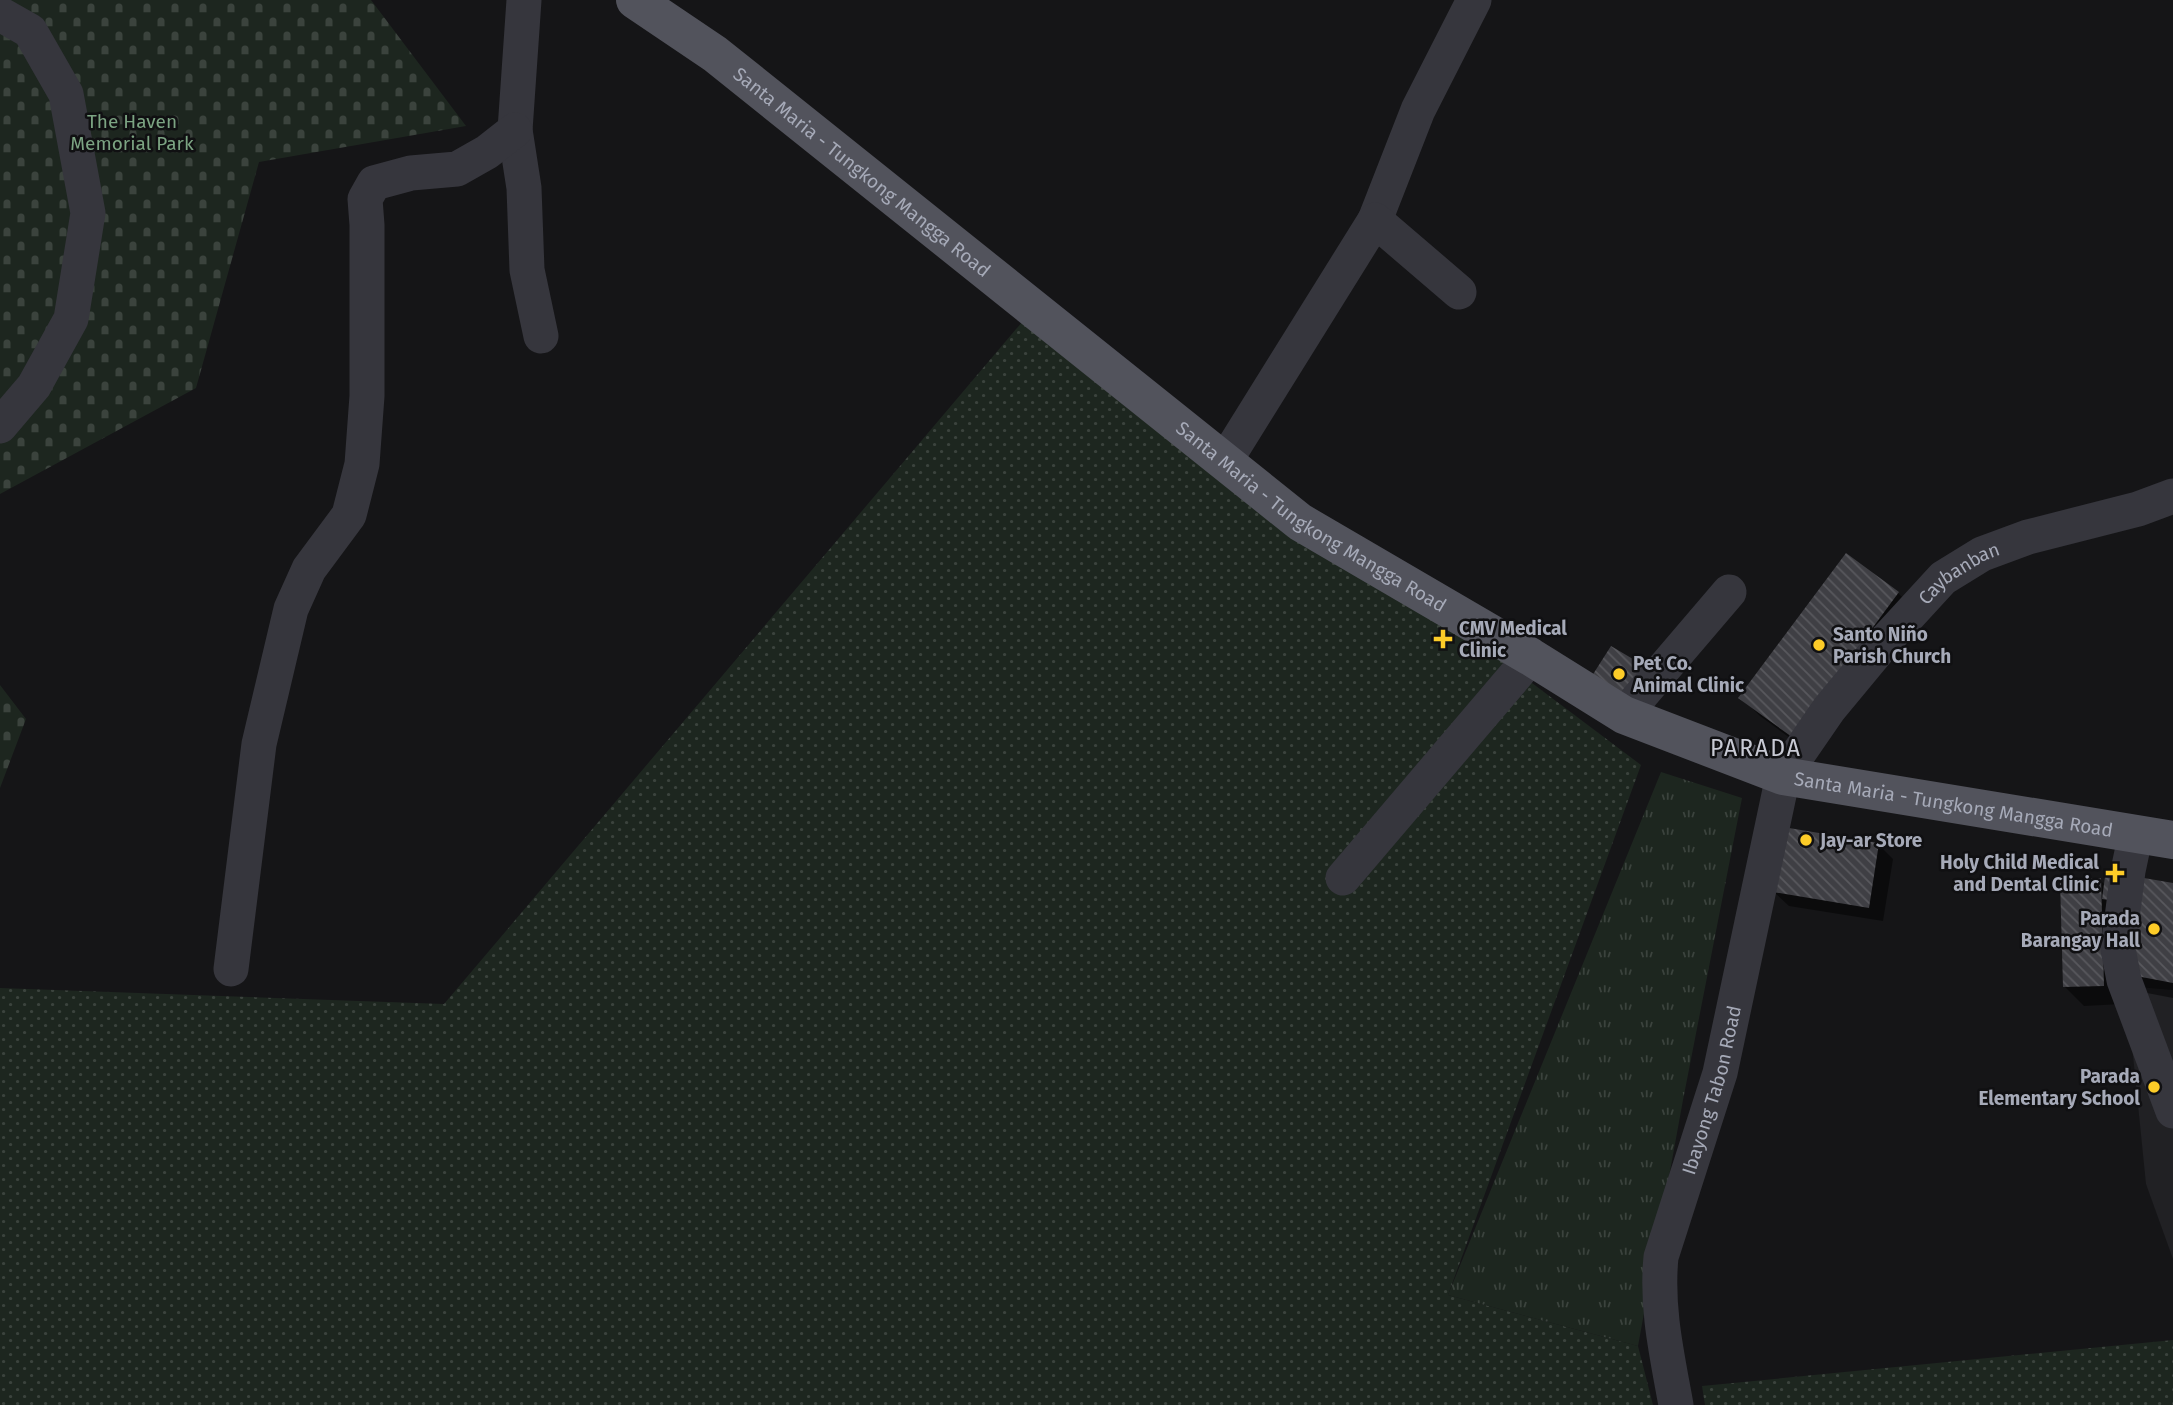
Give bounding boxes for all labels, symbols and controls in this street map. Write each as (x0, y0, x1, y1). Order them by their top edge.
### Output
street label: Santa Maria - Tungkong Mangga Road (729, 62, 995, 282)
park label: The Haven Memorial Park (70, 110, 194, 155)
street label: Santa Maria - Tungkong Mangga Road (1171, 417, 1450, 617)
street label: Caybanban (1913, 538, 2003, 609)
place label: CMV Medical Clinic (1459, 617, 1567, 662)
place label: Santo Niño Parish Church (1833, 623, 1951, 668)
marker: CMV Medical Clinic (1433, 629, 1453, 649)
marker: Santo Niño Parish Church (1811, 637, 1827, 653)
place label: Pet Co. Animal Clinic (1632, 652, 1744, 697)
marker: Pet Co. Animal Clinic (1611, 666, 1627, 682)
district label: PARADA (1710, 734, 1802, 762)
street label: Santa Maria - Tungkong Mangga Road (1792, 767, 2115, 842)
place label: Jay-ar Store (1819, 829, 1922, 852)
marker: Jay-ar Store (1798, 832, 1814, 848)
place label: Holy Child Medical and Dental Clinic (1940, 851, 2099, 896)
marker: Holy Child Medical and Dental Clinic (2105, 863, 2125, 883)
place label: Parada Barangay Hall (2021, 907, 2140, 952)
marker: Parada Barangay Hall (2146, 921, 2162, 937)
street label: Ibayong Tabon Road (1677, 1003, 1746, 1178)
place label: Parada Elementary School (1978, 1065, 2140, 1110)
marker: Parada Elementary School (2146, 1079, 2162, 1095)

